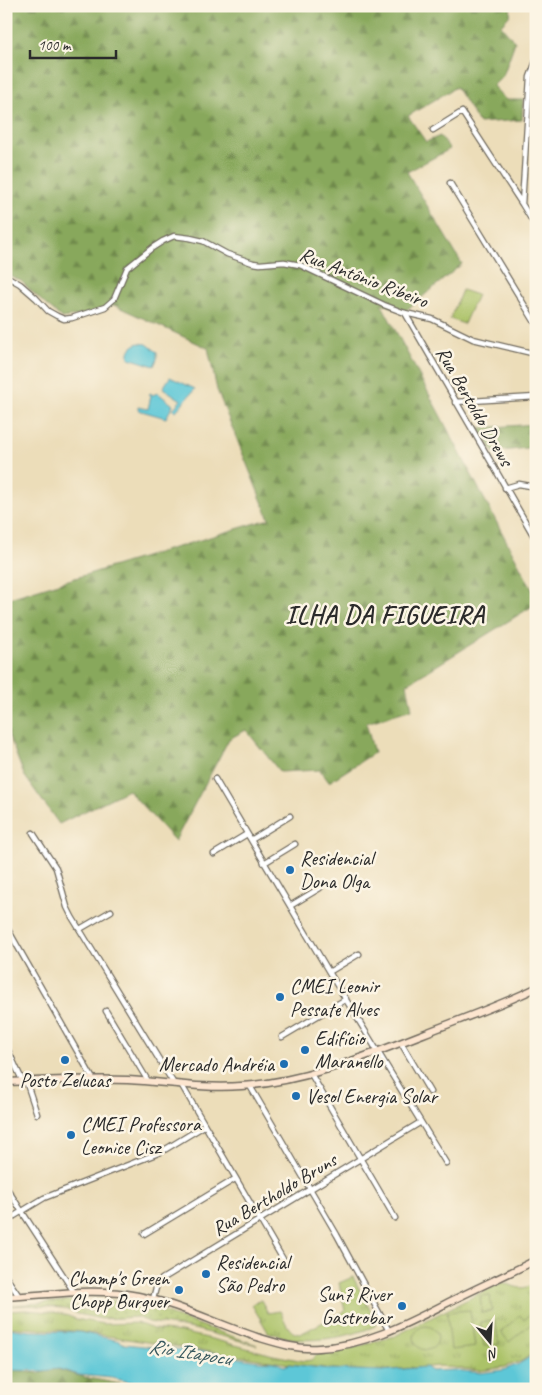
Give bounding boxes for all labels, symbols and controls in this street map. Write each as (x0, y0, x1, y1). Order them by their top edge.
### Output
scale bar (30, 28, 116, 60)
text: 100 m (38, 36, 72, 55)
street label: Rua Antônio Ribeiro (296, 242, 432, 314)
street label: Rua Bertoldo Drews (430, 342, 520, 472)
district label: ILHA DA FIGUEIRA (285, 599, 486, 631)
place label: Residencial Dona Olga (300, 846, 377, 894)
marker: Residencial Dona Olga (284, 864, 296, 876)
place label: CMEI Leonir Pessate Alves (290, 974, 381, 1022)
marker: CMEI Leonir Pessate Alves (274, 991, 286, 1003)
place label: Edifício Maranello (315, 1026, 384, 1074)
marker: Edifício Maranello (299, 1044, 311, 1056)
place label: Mercado Andréia (159, 1052, 276, 1077)
marker: Posto Zelucas (59, 1054, 71, 1066)
marker: Mercado Andréia (278, 1058, 290, 1070)
place label: Posto Zelucas (20, 1068, 113, 1093)
place label: Vesol Energia Solar (306, 1084, 439, 1109)
marker: Vesol Energia Solar (290, 1090, 302, 1102)
place label: CMEI Professora Leonice Cisz (81, 1112, 202, 1160)
marker: CMEI Professora Leonice Cisz (65, 1129, 77, 1141)
street label: Rua Bertholdo Bruns (207, 1146, 343, 1241)
place label: Residencial São Pedro (216, 1250, 293, 1298)
place label: Champ's Green Chopp Burguer (69, 1266, 171, 1314)
marker: Residencial São Pedro (200, 1268, 212, 1280)
place label: Sun7 River Gastrobar (317, 1282, 394, 1330)
marker: Champ's Green Chopp Burguer (173, 1284, 185, 1296)
marker: Sun7 River Gastrobar (396, 1300, 408, 1312)
north arrow (464, 1318, 514, 1368)
water label: Rio Itapocu (147, 1333, 236, 1372)
text: N (485, 1344, 501, 1364)

